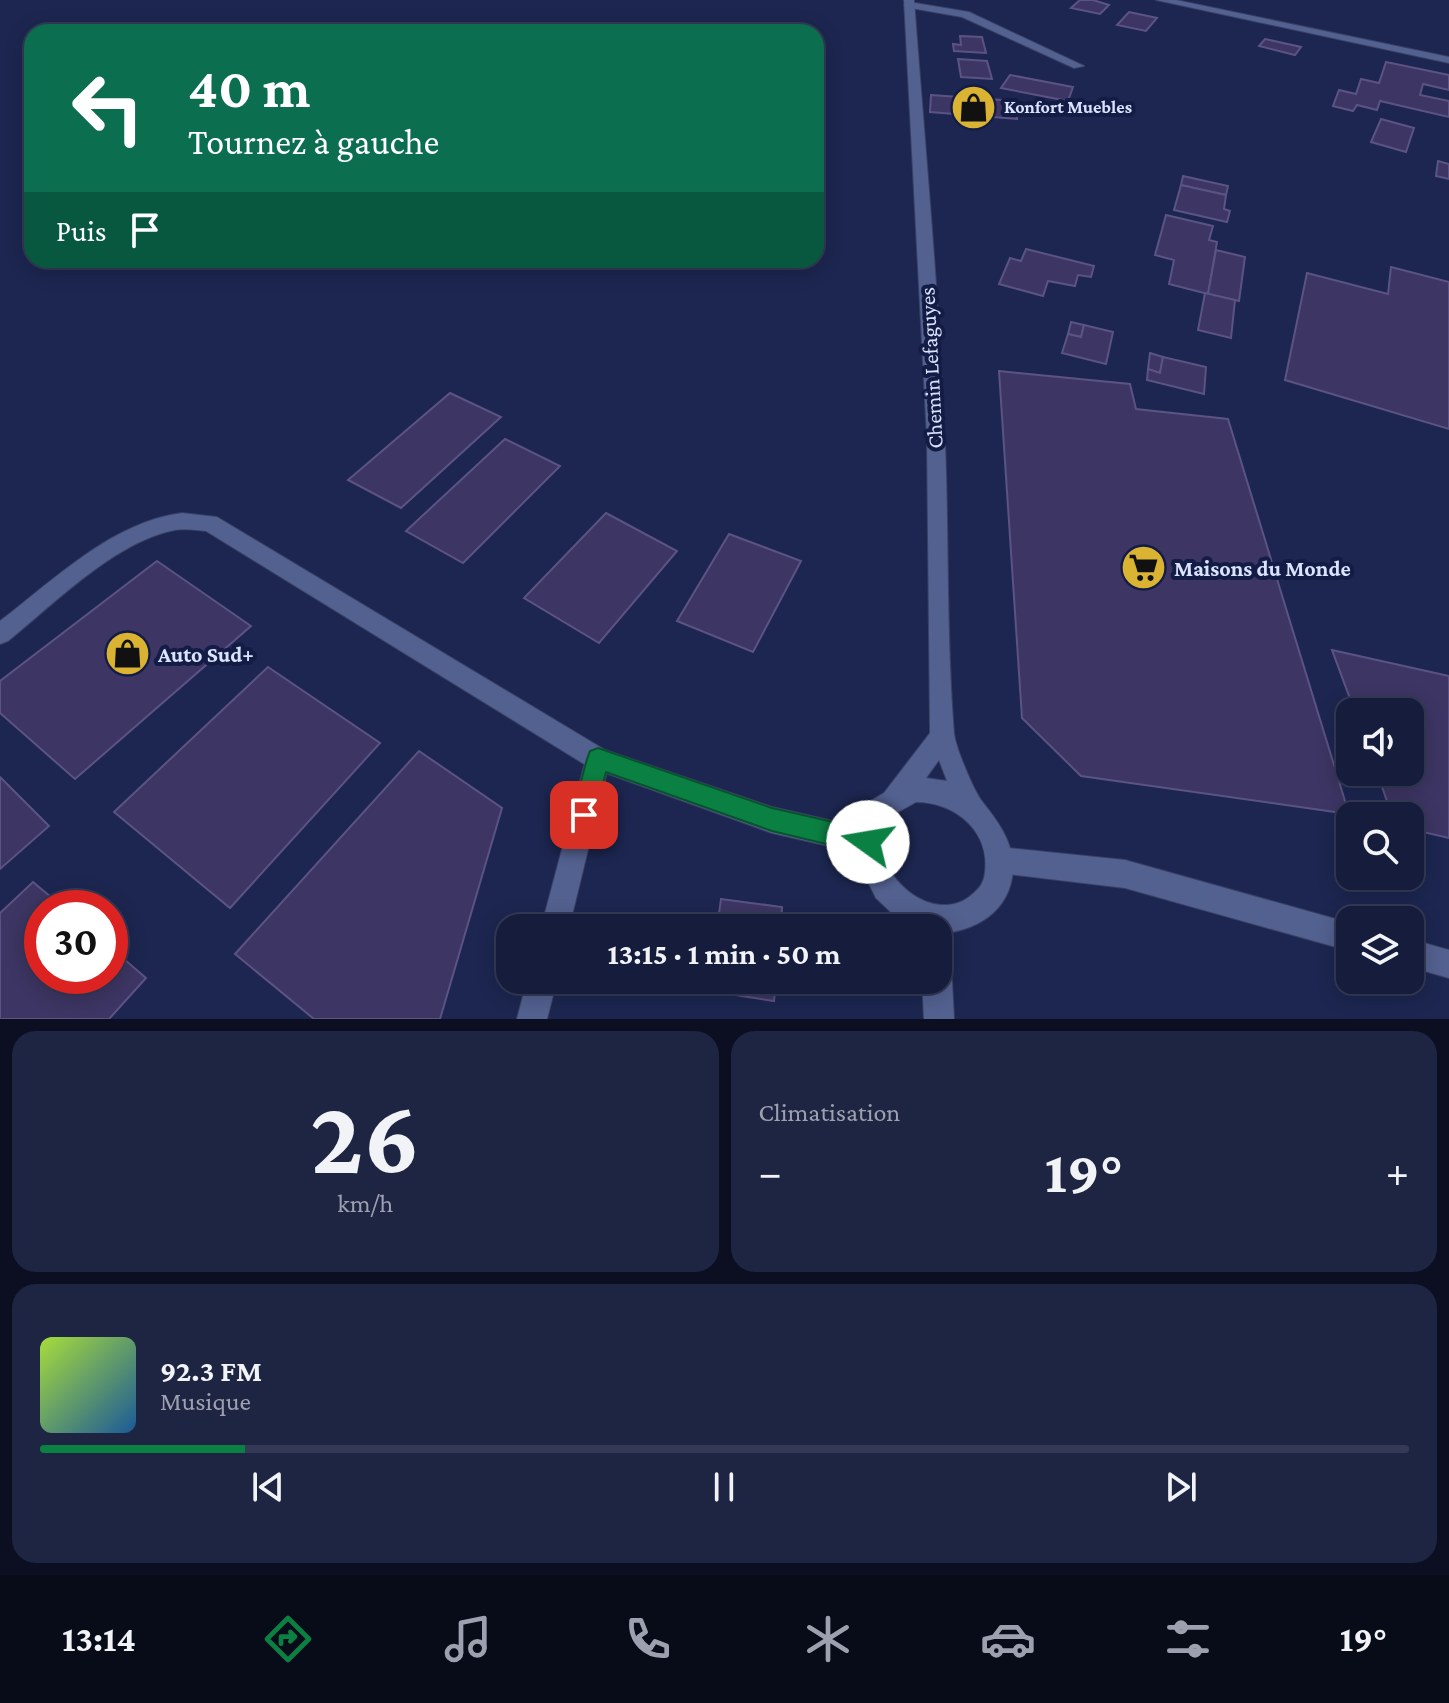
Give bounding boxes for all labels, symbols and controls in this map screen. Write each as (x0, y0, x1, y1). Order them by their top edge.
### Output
icon: left (56, 56, 160, 160)
text: 40 m (188, 57, 310, 119)
shop icon: Konfort Muebles (949, 83, 997, 131)
place label: Konfort Muebles (1004, 97, 1132, 117)
text: Tournez à gauche (188, 122, 439, 162)
icon: arrive (123, 208, 167, 252)
text: Puis (56, 214, 107, 247)
street label: Chemin Lefaguyes (914, 287, 948, 449)
supermarket icon: Maisons du Monde (1119, 544, 1167, 592)
place label: Maisons du Monde (1174, 556, 1351, 581)
shop icon: Auto Sud+ (103, 630, 151, 678)
place label: Auto Sud+ (157, 642, 254, 667)
map controls (1336, 698, 1424, 994)
button: sound (1336, 698, 1424, 786)
pin (550, 781, 618, 849)
icon: arrive (562, 793, 606, 837)
position arrow (826, 800, 910, 884)
button: search (1336, 802, 1424, 890)
speed limit sign: 30 (24, 890, 128, 994)
button: layers (1336, 906, 1424, 994)
text: 13:15 · 1 min · 50 m (607, 937, 841, 970)
text: 26 (310, 1079, 420, 1194)
text: Climatisation (759, 1098, 900, 1127)
text: 19° (1044, 1138, 1123, 1205)
text: − (759, 1148, 782, 1196)
text: + (1386, 1148, 1409, 1196)
text: km/h (337, 1189, 393, 1218)
text: 92.3 FM (160, 1354, 262, 1387)
text: Musique (160, 1387, 251, 1416)
icon: previous (246, 1465, 290, 1509)
icon: pause (702, 1465, 746, 1509)
icon: next (1159, 1465, 1203, 1509)
icon: directions (260, 1611, 316, 1667)
icon: music (440, 1611, 496, 1667)
icon: phone (620, 1611, 676, 1667)
icon: climate (800, 1611, 856, 1667)
icon: car (980, 1611, 1036, 1667)
icon: filters (1160, 1611, 1216, 1667)
text: 13:14 (62, 1619, 136, 1659)
text: 19° (1340, 1619, 1387, 1659)

